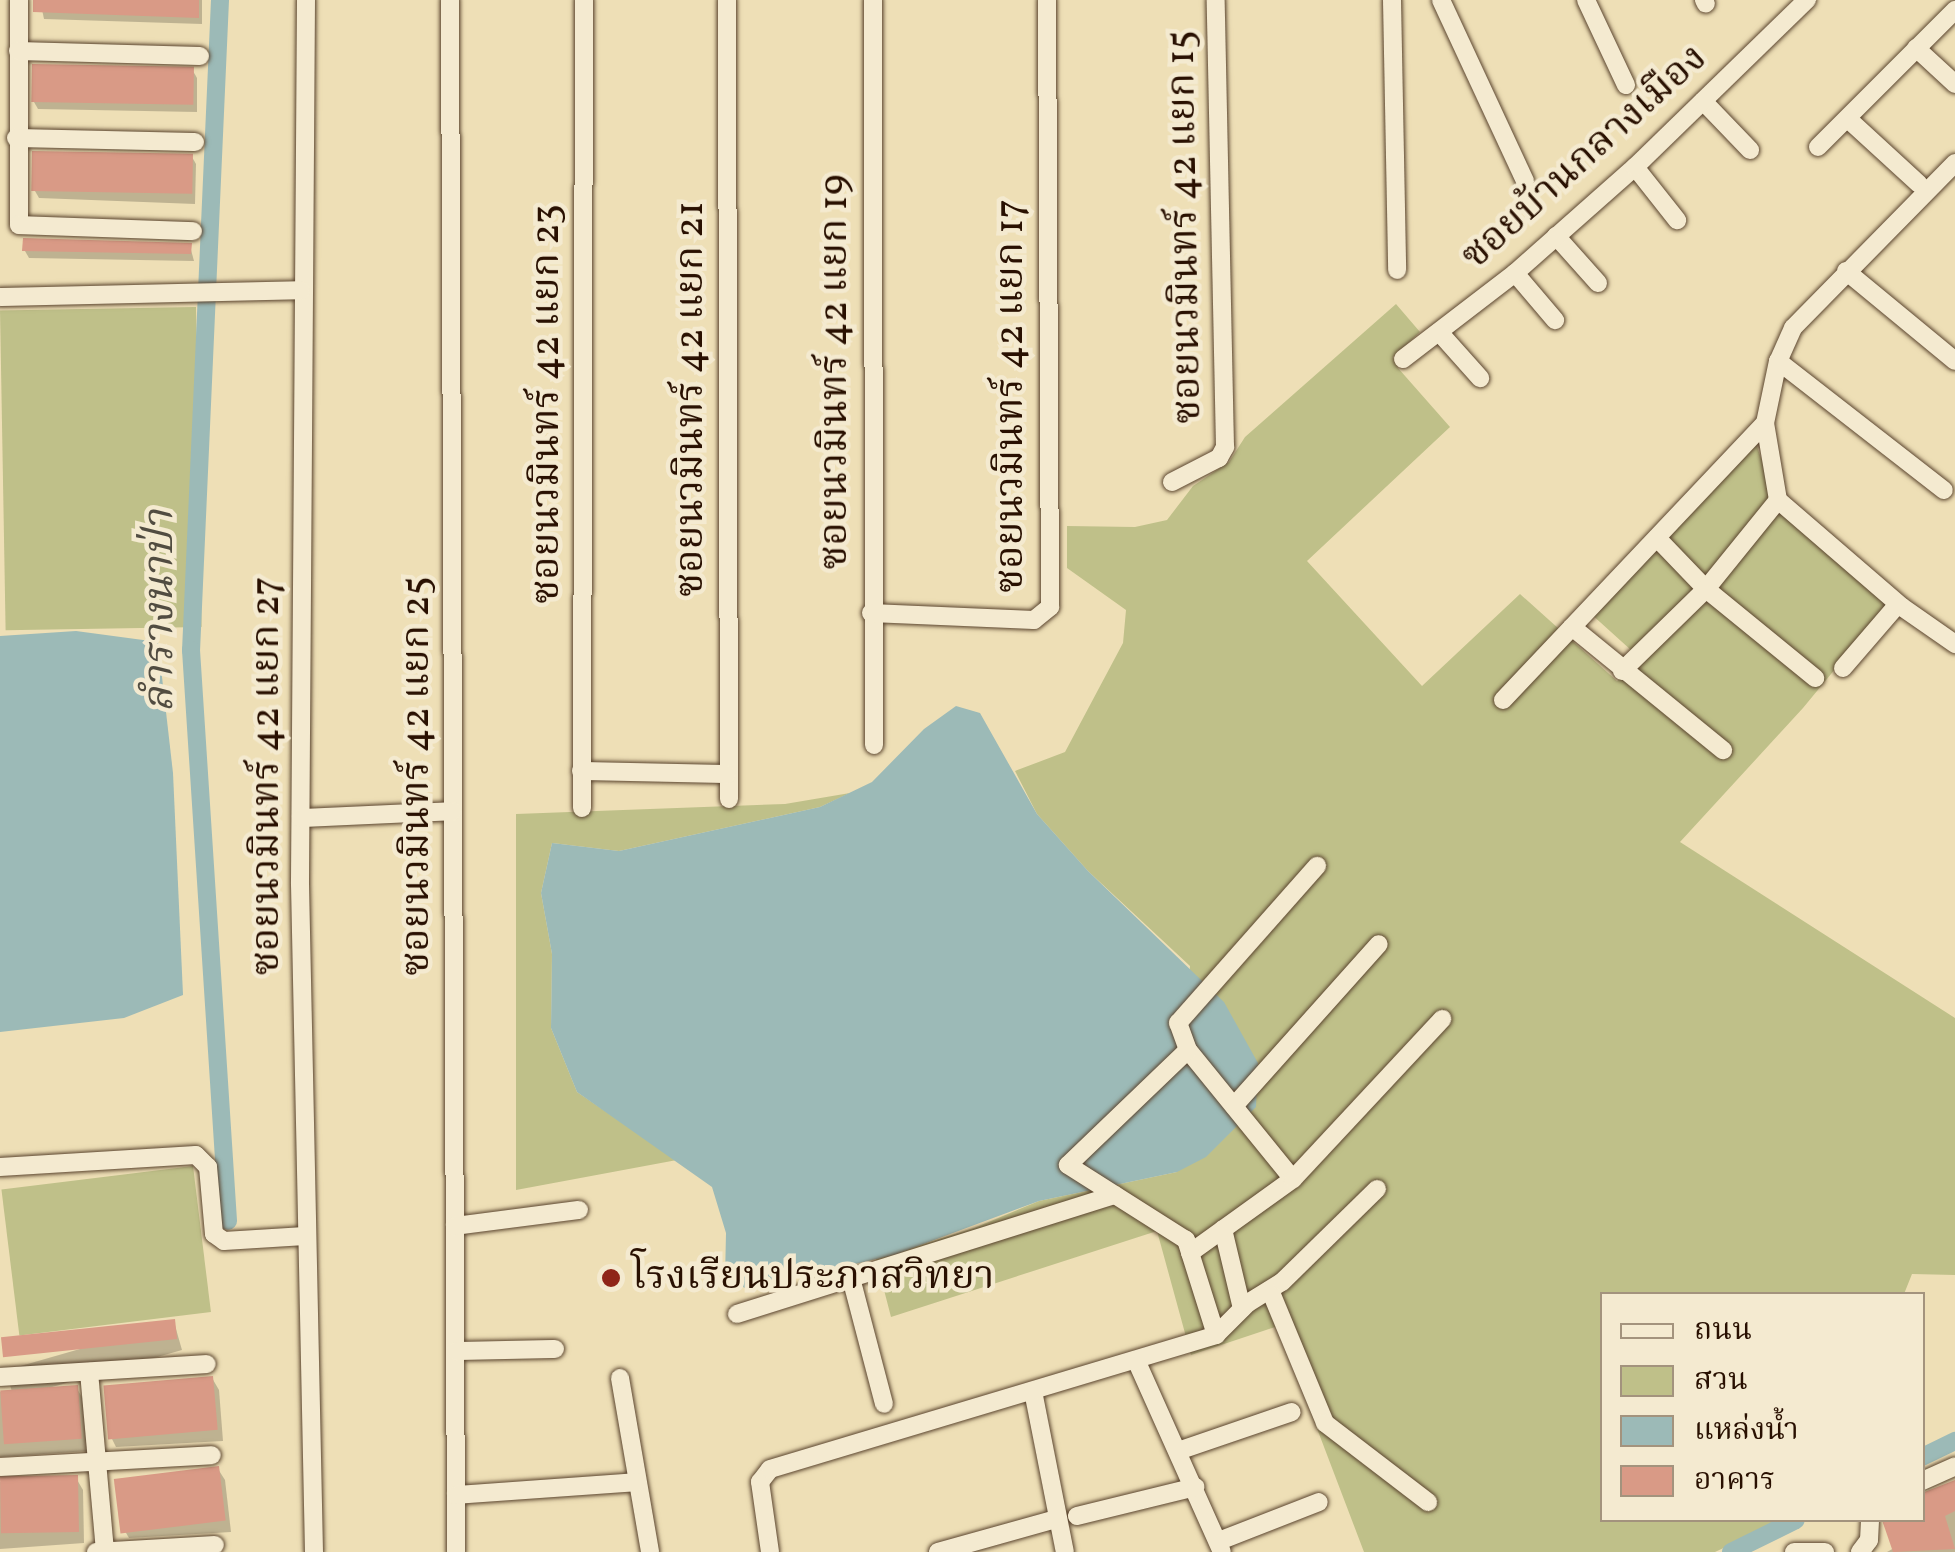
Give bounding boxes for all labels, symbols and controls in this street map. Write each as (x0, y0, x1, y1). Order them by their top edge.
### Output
street label: ซอยนวมินทร์ 42 แยก 15 (1159, 30, 1213, 424)
street label: ซอยบ้านกลางเมือง (1452, 35, 1718, 281)
street label: ซอยนวมินทร์ 42 แยก 19 (812, 174, 860, 570)
street label: ซอยนวมินทร์ 42 แยก 17 (988, 199, 1036, 593)
street label: ซอยนวมินทร์ 42 แยก 21 (668, 201, 716, 597)
street label: ซอยนวมินทร์ 42 แยก 23 (524, 204, 572, 604)
water label: ลำรางนาป่า (137, 510, 187, 712)
street label: ซอยนวมินทร์ 42 แยก 25 (394, 576, 442, 976)
street label: ซอยนวมินทร์ 42 แยก 27 (244, 577, 292, 975)
place label: โรงเรียนประภาสวิทยา (631, 1254, 994, 1302)
marker: โรงเรียนประภาสวิทยา (600, 1267, 622, 1289)
legend (1600, 1292, 1925, 1522)
text: ถนน (1694, 1310, 1752, 1352)
text: สวน (1694, 1360, 1748, 1402)
text: แหล่งน้ำ (1694, 1410, 1799, 1452)
text: อาคาร (1694, 1460, 1775, 1502)

